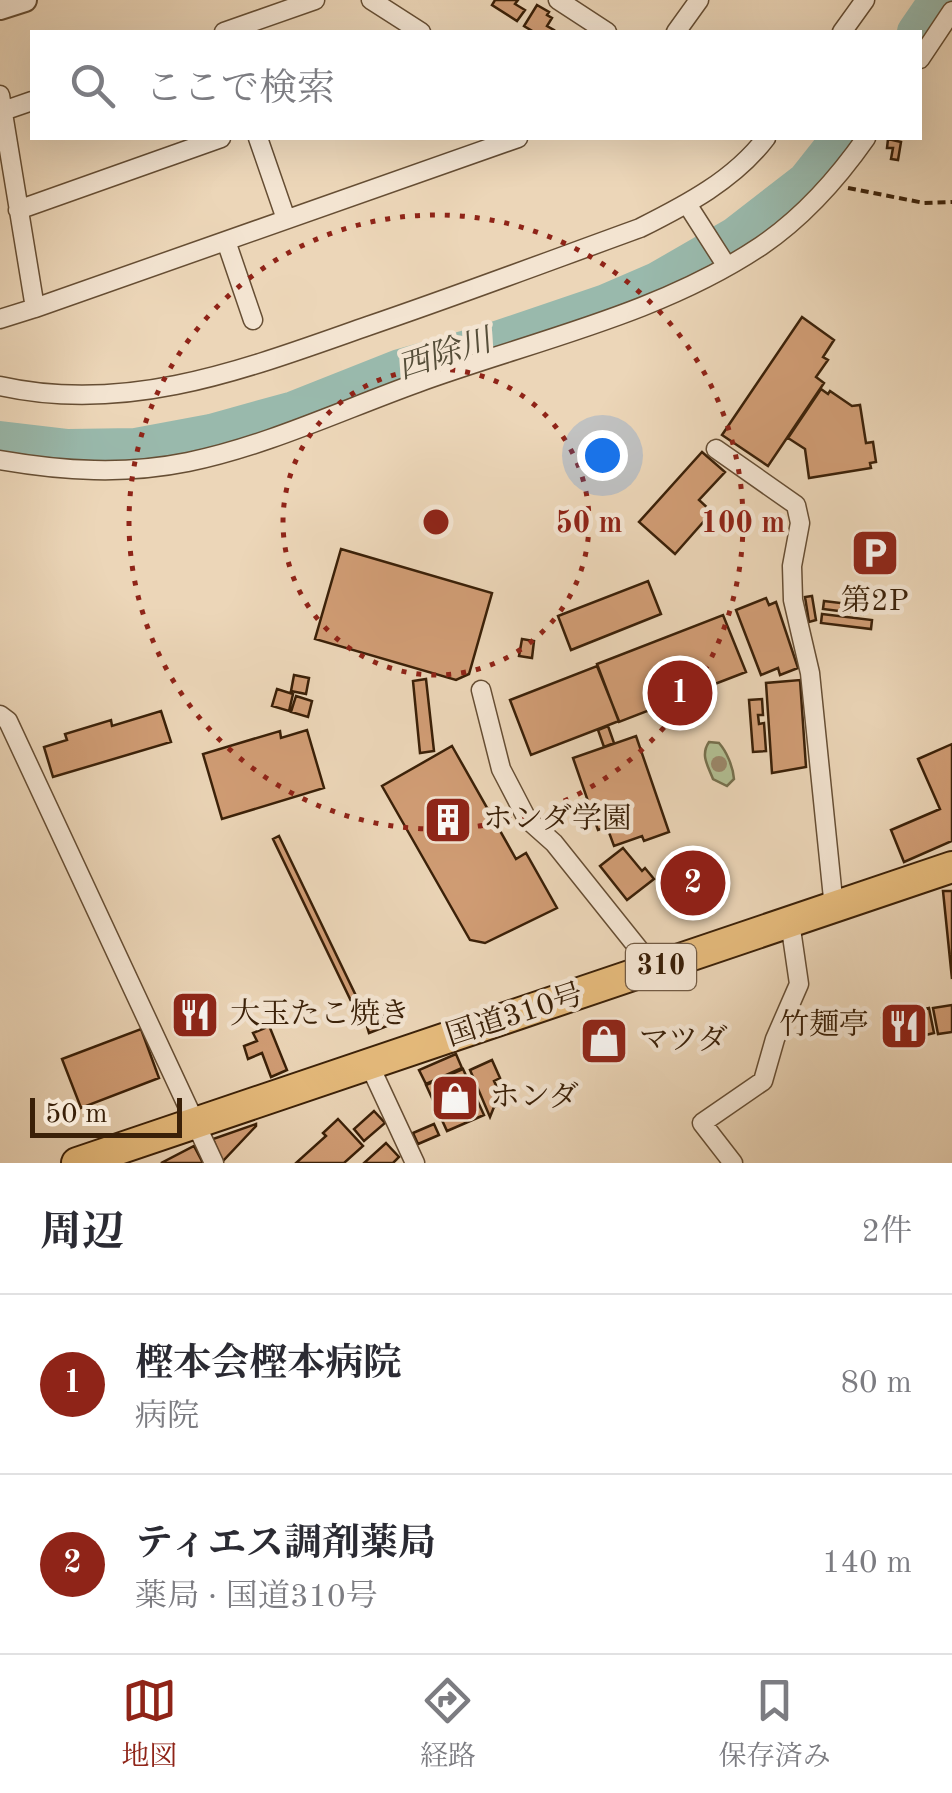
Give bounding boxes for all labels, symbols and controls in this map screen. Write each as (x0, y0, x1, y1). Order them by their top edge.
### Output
search box (30, 30, 922, 140)
icon: search (65, 58, 120, 113)
text: ここで検索 (145, 71, 335, 109)
water label: 西除川 (393, 322, 498, 386)
your location (577, 430, 628, 481)
centre of rings (418, 504, 454, 540)
text: 50 m (555, 509, 623, 539)
text: 100 m (701, 509, 785, 539)
parking icon: 第2P (849, 527, 901, 579)
place label: 第2P (841, 584, 909, 617)
pin: 1 (648, 656, 712, 730)
building icon: ホンダ学園 (422, 794, 474, 846)
place label: ホンダ学園 (483, 802, 632, 835)
pin: 2 (660, 846, 726, 920)
road number: 310 (626, 944, 696, 990)
street label: 国道310号 (442, 977, 587, 1052)
restaurant icon: 大玉たこ焼き (169, 989, 221, 1041)
place label: 大玉たこ焼き (230, 998, 410, 1030)
restaurant icon: 竹麺亭 (878, 1000, 930, 1052)
place label: 竹麺亭 (779, 1008, 869, 1041)
shop icon: マツダ (578, 1015, 630, 1067)
place label: マツダ (639, 1024, 728, 1056)
shop icon: ホンダ (429, 1072, 481, 1124)
place label: ホンダ (490, 1081, 579, 1113)
scale bar (30, 1093, 182, 1138)
text: 50 m (45, 1101, 108, 1129)
text: 周辺 (40, 1213, 124, 1255)
text: 2件 (861, 1217, 912, 1249)
text: 樫本会樫本病院 (135, 1346, 401, 1384)
text: 1 (63, 1368, 82, 1400)
text: 80 m (841, 1368, 912, 1400)
text: 病院 (135, 1402, 199, 1434)
text: ティエス調剤薬局 (135, 1526, 436, 1564)
text: 2 (63, 1548, 82, 1580)
text: 140 m (822, 1548, 912, 1580)
text: 薬局 · 国道310号 (135, 1582, 378, 1614)
tab: 地図 (121, 1673, 177, 1776)
tab: 経路 (420, 1673, 476, 1776)
tab: 保存済み (719, 1673, 831, 1776)

